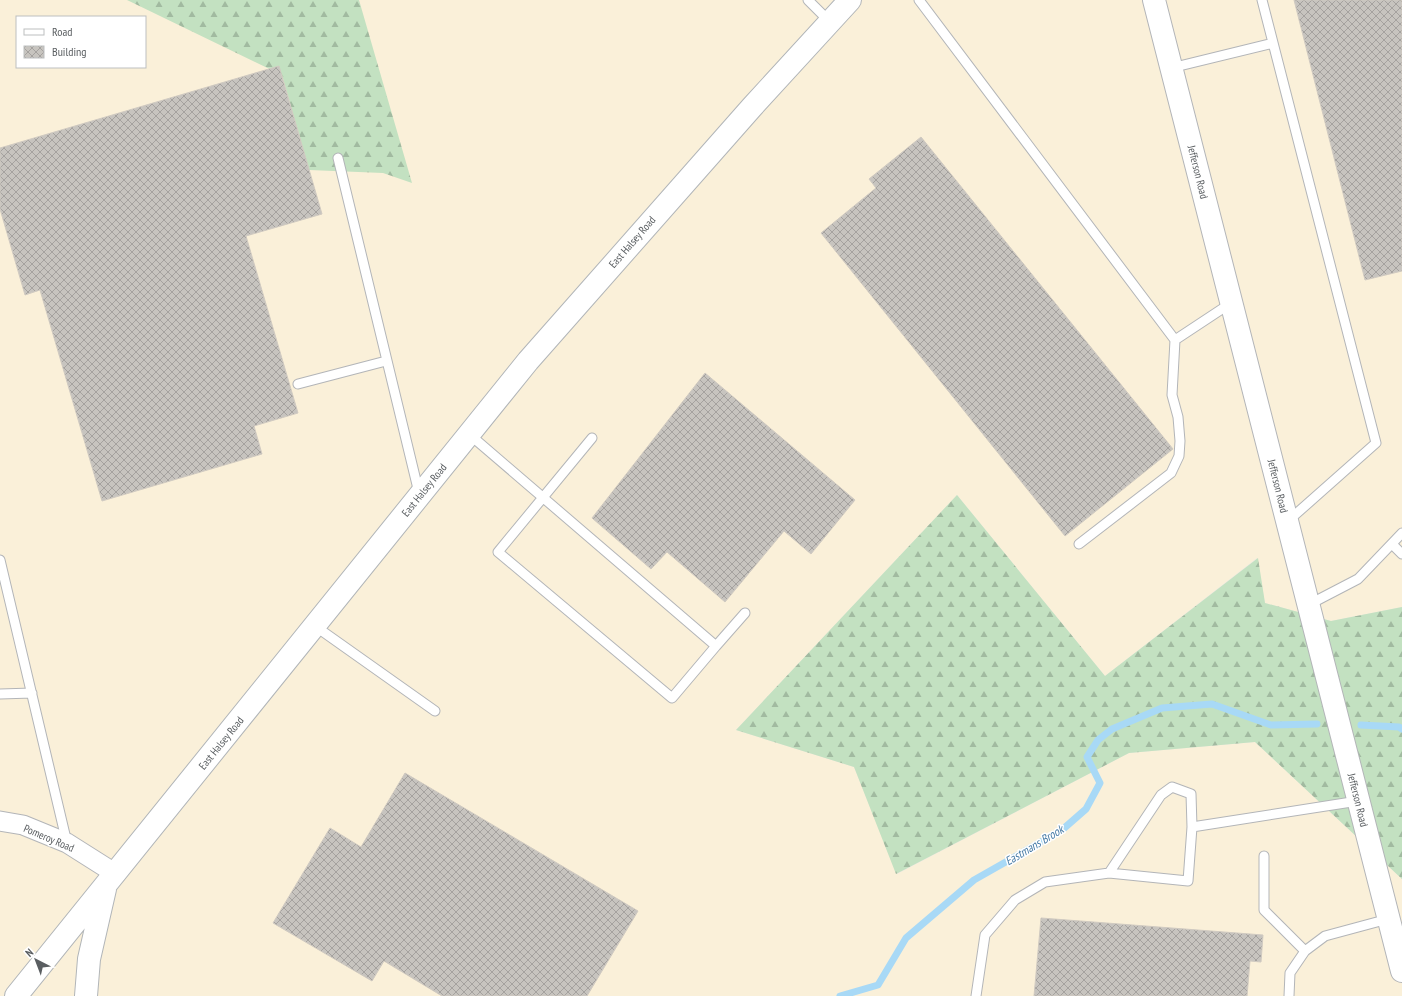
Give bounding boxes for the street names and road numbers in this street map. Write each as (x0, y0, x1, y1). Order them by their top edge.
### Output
street label: Jefferson Road (1184, 143, 1211, 200)
street label: East Halsey Road (606, 213, 658, 271)
street label: Jefferson Road (1264, 457, 1291, 514)
street label: East Halsey Road (398, 461, 450, 519)
street label: East Halsey Road (195, 714, 247, 772)
street label: Jefferson Road (1344, 771, 1371, 828)
street label: Pomeroy Road (22, 821, 77, 855)

